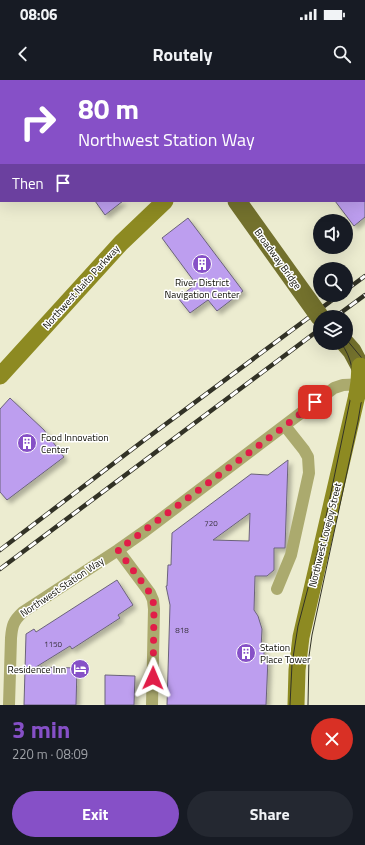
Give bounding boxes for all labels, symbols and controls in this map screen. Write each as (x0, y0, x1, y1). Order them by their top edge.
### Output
text: 08:06 (20, 3, 57, 26)
text: Routely (152, 41, 213, 68)
icon: back (12, 43, 34, 65)
icon: search (331, 43, 353, 65)
text: 80 m (78, 87, 139, 130)
icon: right (12, 96, 64, 148)
text: Northwest Station Way (78, 126, 255, 153)
text: Then (12, 172, 44, 195)
icon: arrive (52, 172, 74, 194)
map controls (313, 214, 353, 350)
button: sound (313, 214, 353, 254)
street label: Broadway Bridge (251, 225, 305, 293)
street label: Northwest Naito Parkway (39, 241, 123, 332)
building icon: River District Navigation Center (191, 253, 213, 275)
button: search (313, 262, 353, 302)
place label: River District Navigation Center (164, 275, 240, 302)
button: layers (313, 310, 353, 350)
pin (298, 385, 332, 419)
icon: arrive (304, 391, 326, 413)
place label: Food Innovation Center (41, 430, 109, 457)
building icon: Food Innovation Center (16, 432, 38, 454)
street label: Northwest Lovejoy Street (305, 481, 345, 589)
house number: 720 (204, 517, 218, 529)
street label: Northwest Station Way (17, 553, 107, 621)
house number: 818 (175, 624, 189, 636)
house number: 1150 (44, 638, 62, 650)
place label: Station Place Tower (260, 640, 311, 667)
building icon: Station Place Tower (235, 642, 257, 664)
position arrow (132, 657, 174, 699)
hotel icon: Residence Inn (69, 658, 91, 680)
place label: Residence Inn (8, 662, 66, 677)
text: 3 min (12, 711, 70, 747)
button: close (311, 718, 353, 760)
text: 220 m · 08:09 (12, 744, 88, 764)
button: Exit (12, 791, 179, 837)
button: Share (187, 791, 353, 837)

